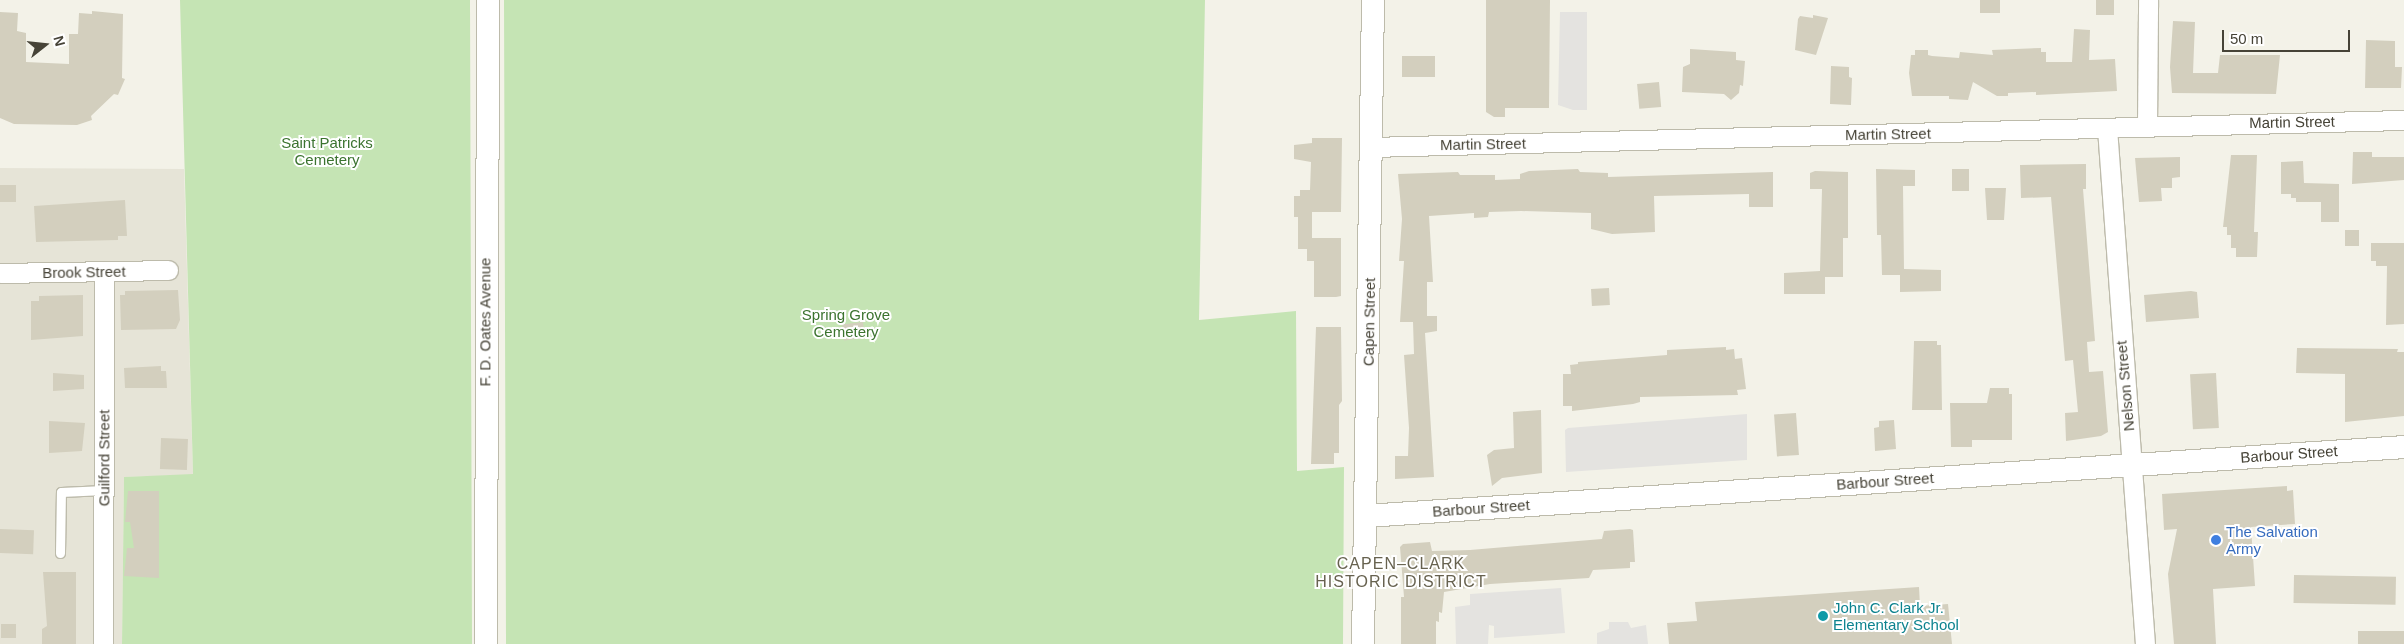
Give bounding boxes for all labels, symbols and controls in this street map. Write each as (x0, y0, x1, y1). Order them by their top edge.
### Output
north arrow (20, 20, 70, 70)
scale bar (2224, 20, 2352, 52)
text: 50 m (2230, 30, 2263, 47)
text: N (50, 34, 69, 48)
street label: Martin Street (2249, 112, 2335, 132)
street label: Martin Street (1845, 124, 1931, 144)
park label: Saint Patricks Cemetery (281, 133, 373, 168)
street label: Martin Street (1440, 134, 1526, 154)
street label: F. D. Oates Avenue (476, 257, 494, 387)
street label: Brook Street (42, 262, 126, 282)
street label: Capen Street (1359, 278, 1379, 366)
park label: Spring Grove Cemetery (802, 305, 890, 340)
street label: Nelson Street (2112, 340, 2138, 432)
street label: Guilford Street (95, 410, 113, 506)
street label: Barbour Street (2240, 442, 2338, 466)
street label: Barbour Street (1836, 469, 1934, 493)
street label: Barbour Street (1432, 496, 1530, 520)
place label: The Salvation Army (2226, 522, 2318, 557)
marker: The Salvation Army (2210, 534, 2222, 546)
district label: CAPEN–CLARK HISTORIC DISTRICT (1313, 554, 1489, 592)
place label: John C. Clark Jr. Elementary School (1833, 598, 1959, 633)
marker: John C. Clark Jr. Elementary School (1817, 610, 1829, 622)

